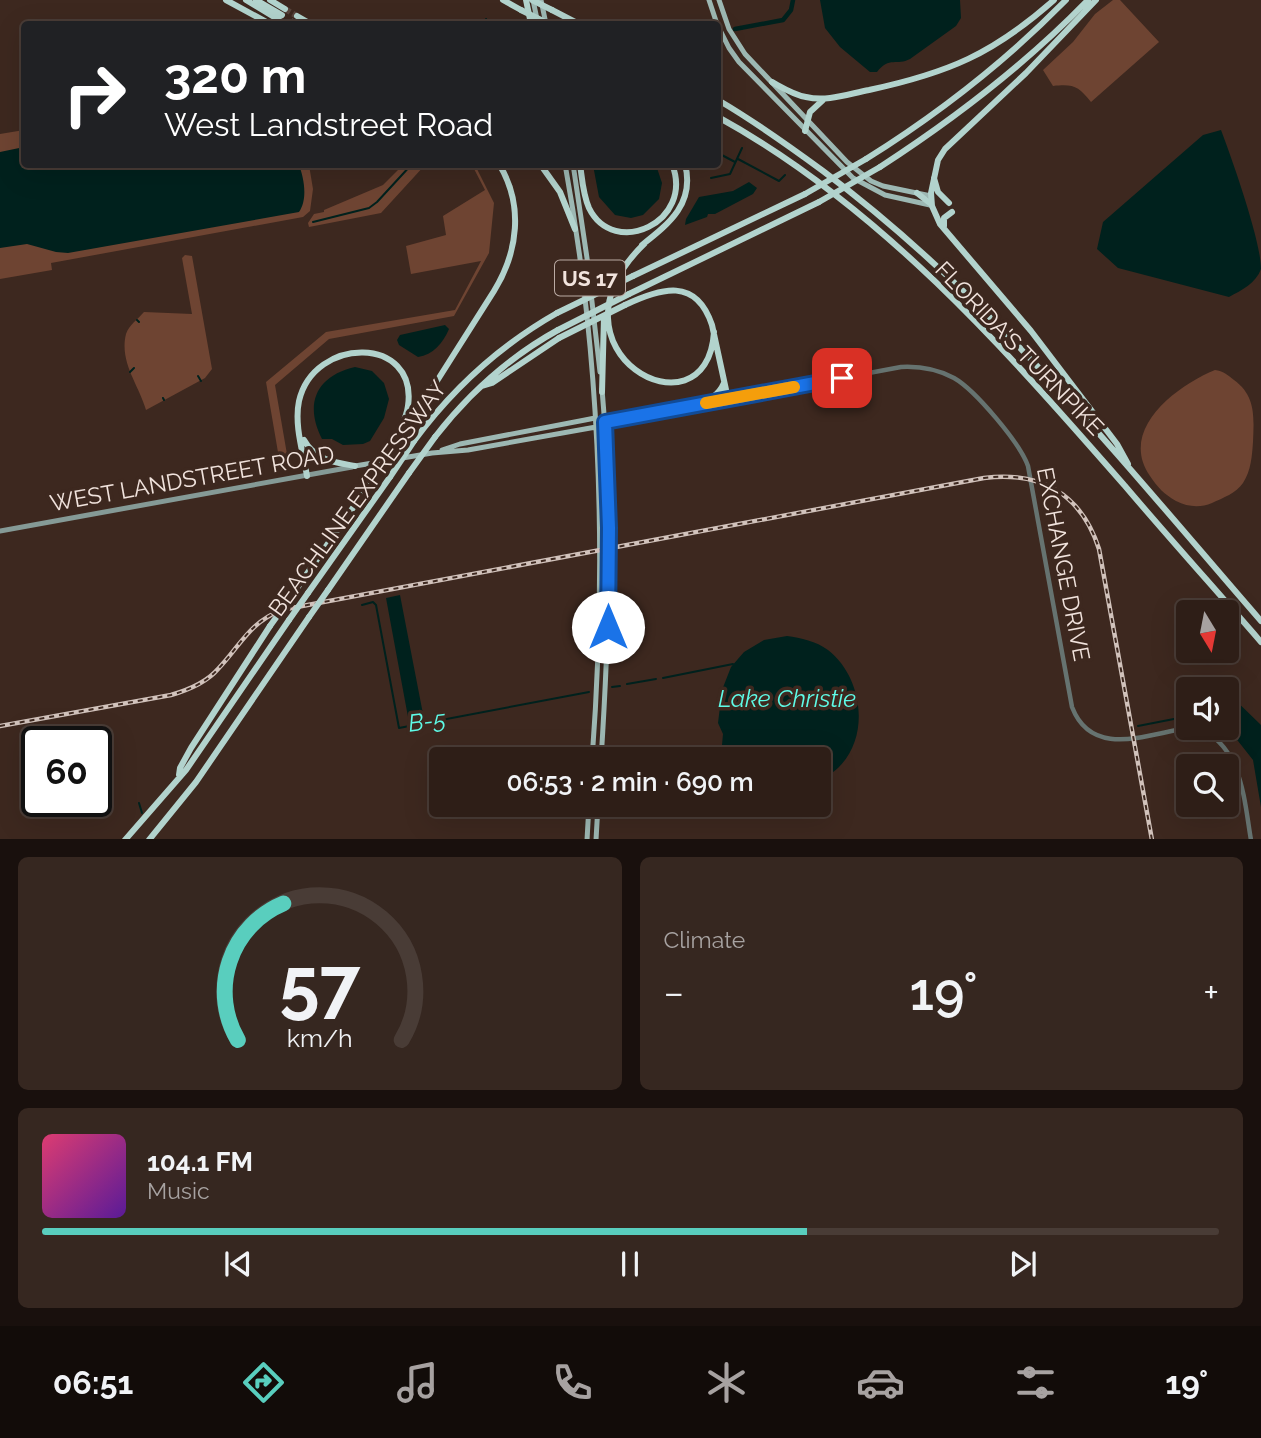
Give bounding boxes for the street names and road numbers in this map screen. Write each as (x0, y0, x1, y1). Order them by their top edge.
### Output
street label: FLORIDA'S TURNPIKE (930, 256, 1110, 440)
road number: US 17 (555, 260, 625, 296)
street label: BEACHLINE EXPRESSWAY (262, 375, 452, 621)
street label: WEST LANDSTREET ROAD (48, 440, 336, 516)
street label: EXCHANGE DRIVE (1032, 465, 1096, 663)

